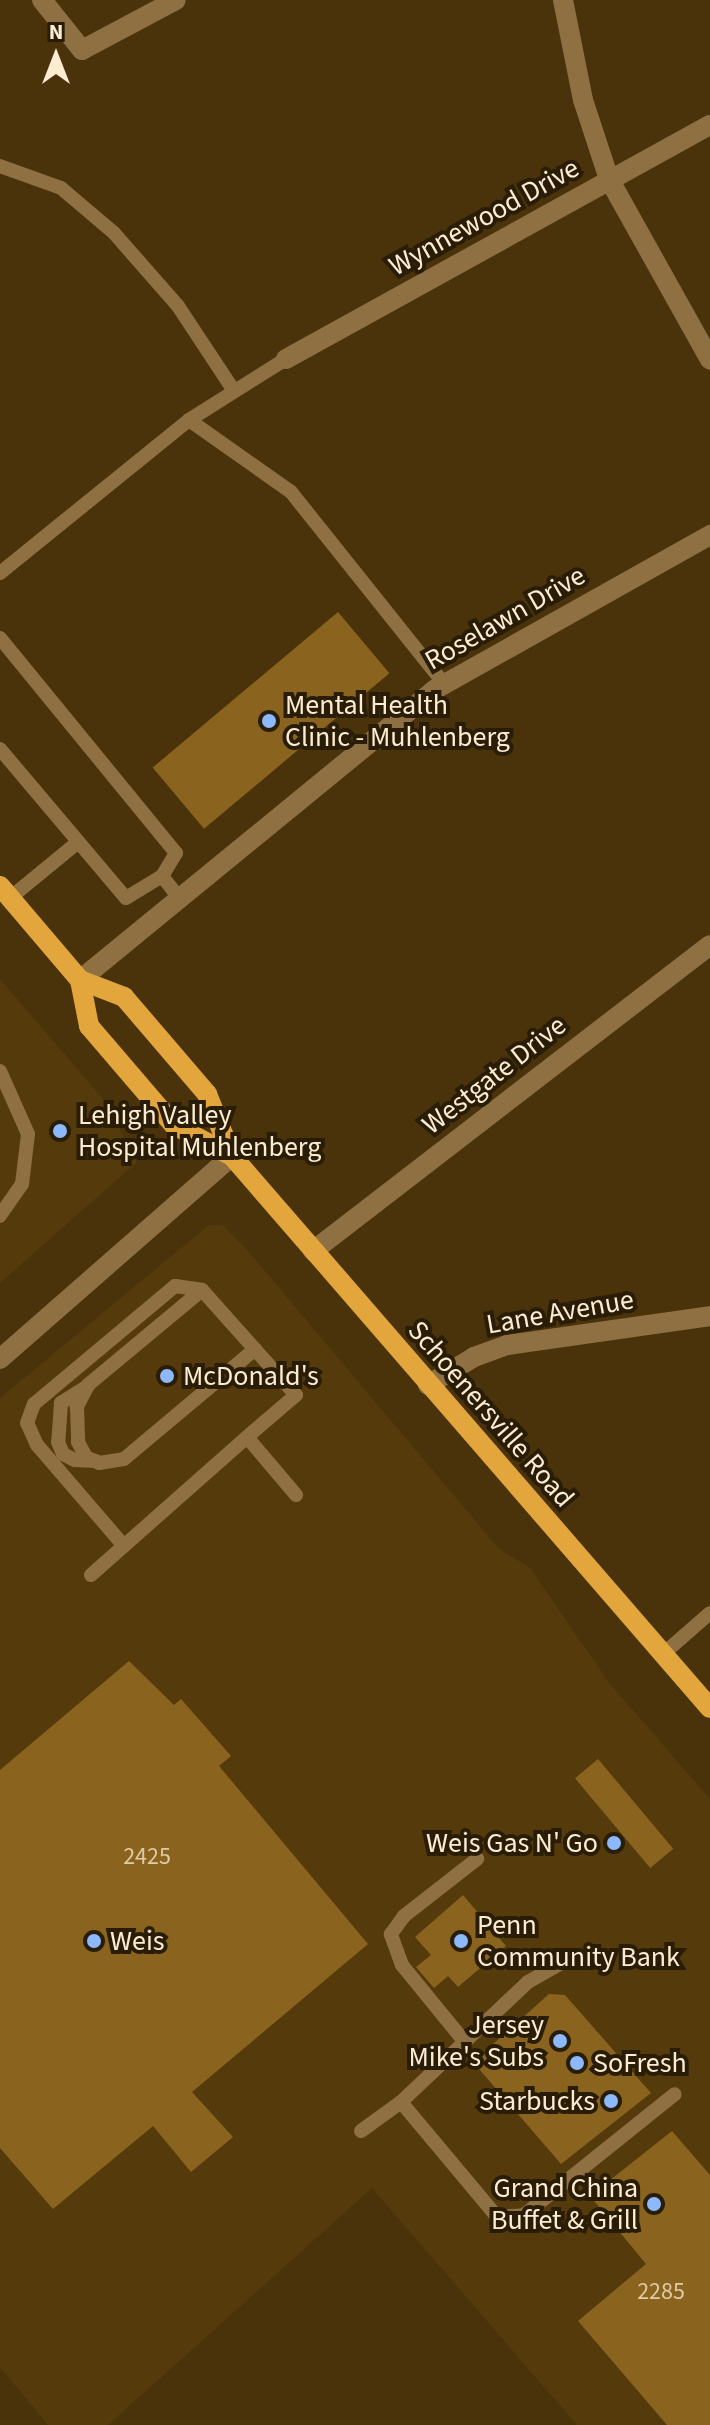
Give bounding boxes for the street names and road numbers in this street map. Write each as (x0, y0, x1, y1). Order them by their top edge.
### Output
street label: Wynnewood Drive (383, 151, 585, 283)
street label: Roselawn Drive (419, 559, 591, 677)
street label: Westgate Drive (416, 1009, 572, 1141)
street label: Lane Avenue (484, 1283, 636, 1341)
street label: Schoenersville Road (401, 1314, 581, 1514)

